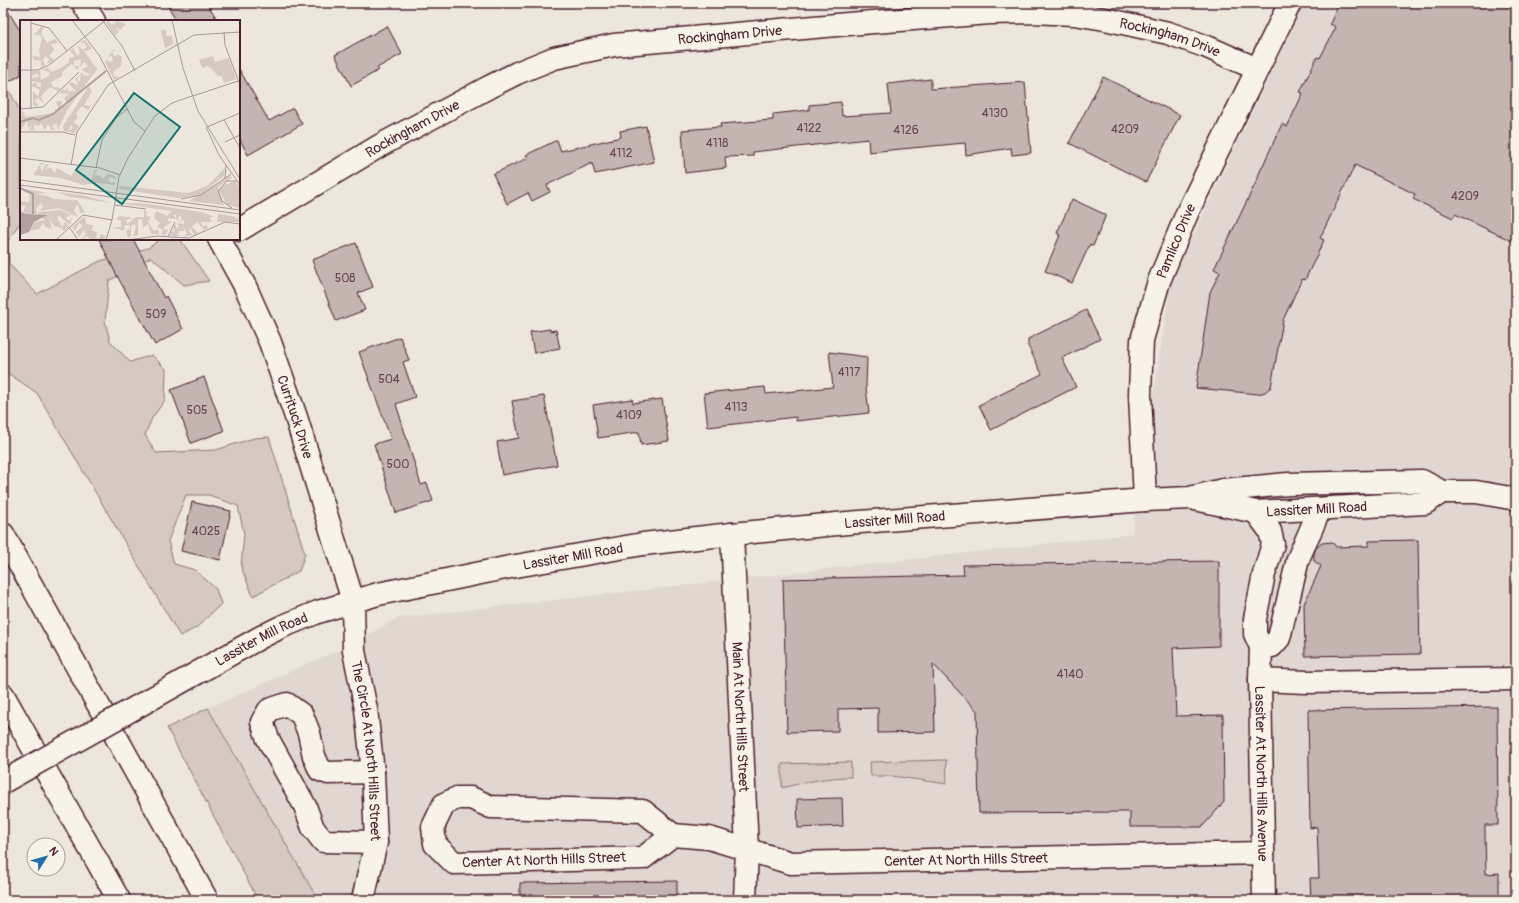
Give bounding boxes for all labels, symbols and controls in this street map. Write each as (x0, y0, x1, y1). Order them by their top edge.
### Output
street label: Rockingham Drive (1118, 14, 1223, 60)
inset map (20, 20, 240, 240)
street label: Rockingham Drive (677, 21, 783, 48)
street label: Rockingham Drive (362, 96, 462, 161)
house number: 4130 (982, 106, 1008, 121)
house number: 4122 (796, 121, 822, 136)
house number: 4209 (1111, 122, 1139, 137)
house number: 4126 (893, 123, 919, 138)
house number: 4118 (706, 136, 728, 151)
house number: 4112 (609, 146, 633, 161)
house number: 4209 (1451, 189, 1479, 204)
street label: Pamlico Drive (1153, 200, 1199, 281)
house number: 508 (335, 271, 355, 286)
house number: 509 (146, 307, 166, 322)
house number: 4117 (838, 365, 861, 380)
house number: 504 (378, 372, 400, 387)
street label: Currituck Drive (274, 373, 317, 461)
house number: 4113 (724, 400, 748, 415)
house number: 505 (186, 403, 208, 418)
house number: 4109 (616, 408, 642, 423)
house number: 500 (387, 457, 409, 472)
street label: Lassiter Mill Road (1265, 498, 1368, 520)
street label: Lassiter Mill Road (843, 507, 946, 532)
house number: 4025 (192, 524, 220, 539)
street label: Lassiter Mill Road (522, 539, 625, 573)
street label: Lassiter Mill Road (212, 609, 310, 669)
street label: Main At North Hills Street (729, 641, 753, 793)
street label: The Circle At North Hills Street (348, 659, 384, 842)
house number: 4140 (1057, 667, 1083, 682)
street label: Lassiter At North Hills Avenue (1252, 686, 1272, 862)
north arrow (26, 837, 66, 877)
text: N (46, 844, 61, 859)
street label: Center At North Hills Street (462, 849, 627, 871)
street label: Center At North Hills Street (884, 849, 1049, 870)

